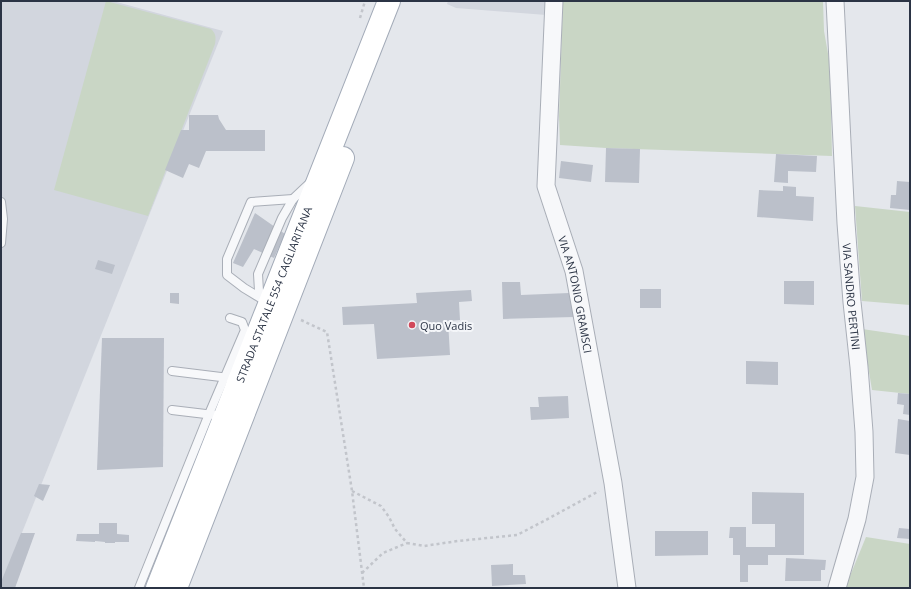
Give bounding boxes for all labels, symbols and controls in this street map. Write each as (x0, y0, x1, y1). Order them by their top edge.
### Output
street label: STRADA STATALE 554 CAGLIARITANA (232, 204, 315, 384)
street label: VIA ANTONIO GRAMSCI (555, 234, 596, 354)
street label: VIA SANDRO PERTINI (840, 243, 865, 351)
place label: Quo Vadis (420, 318, 472, 333)
marker: Quo Vadis (407, 320, 417, 330)

